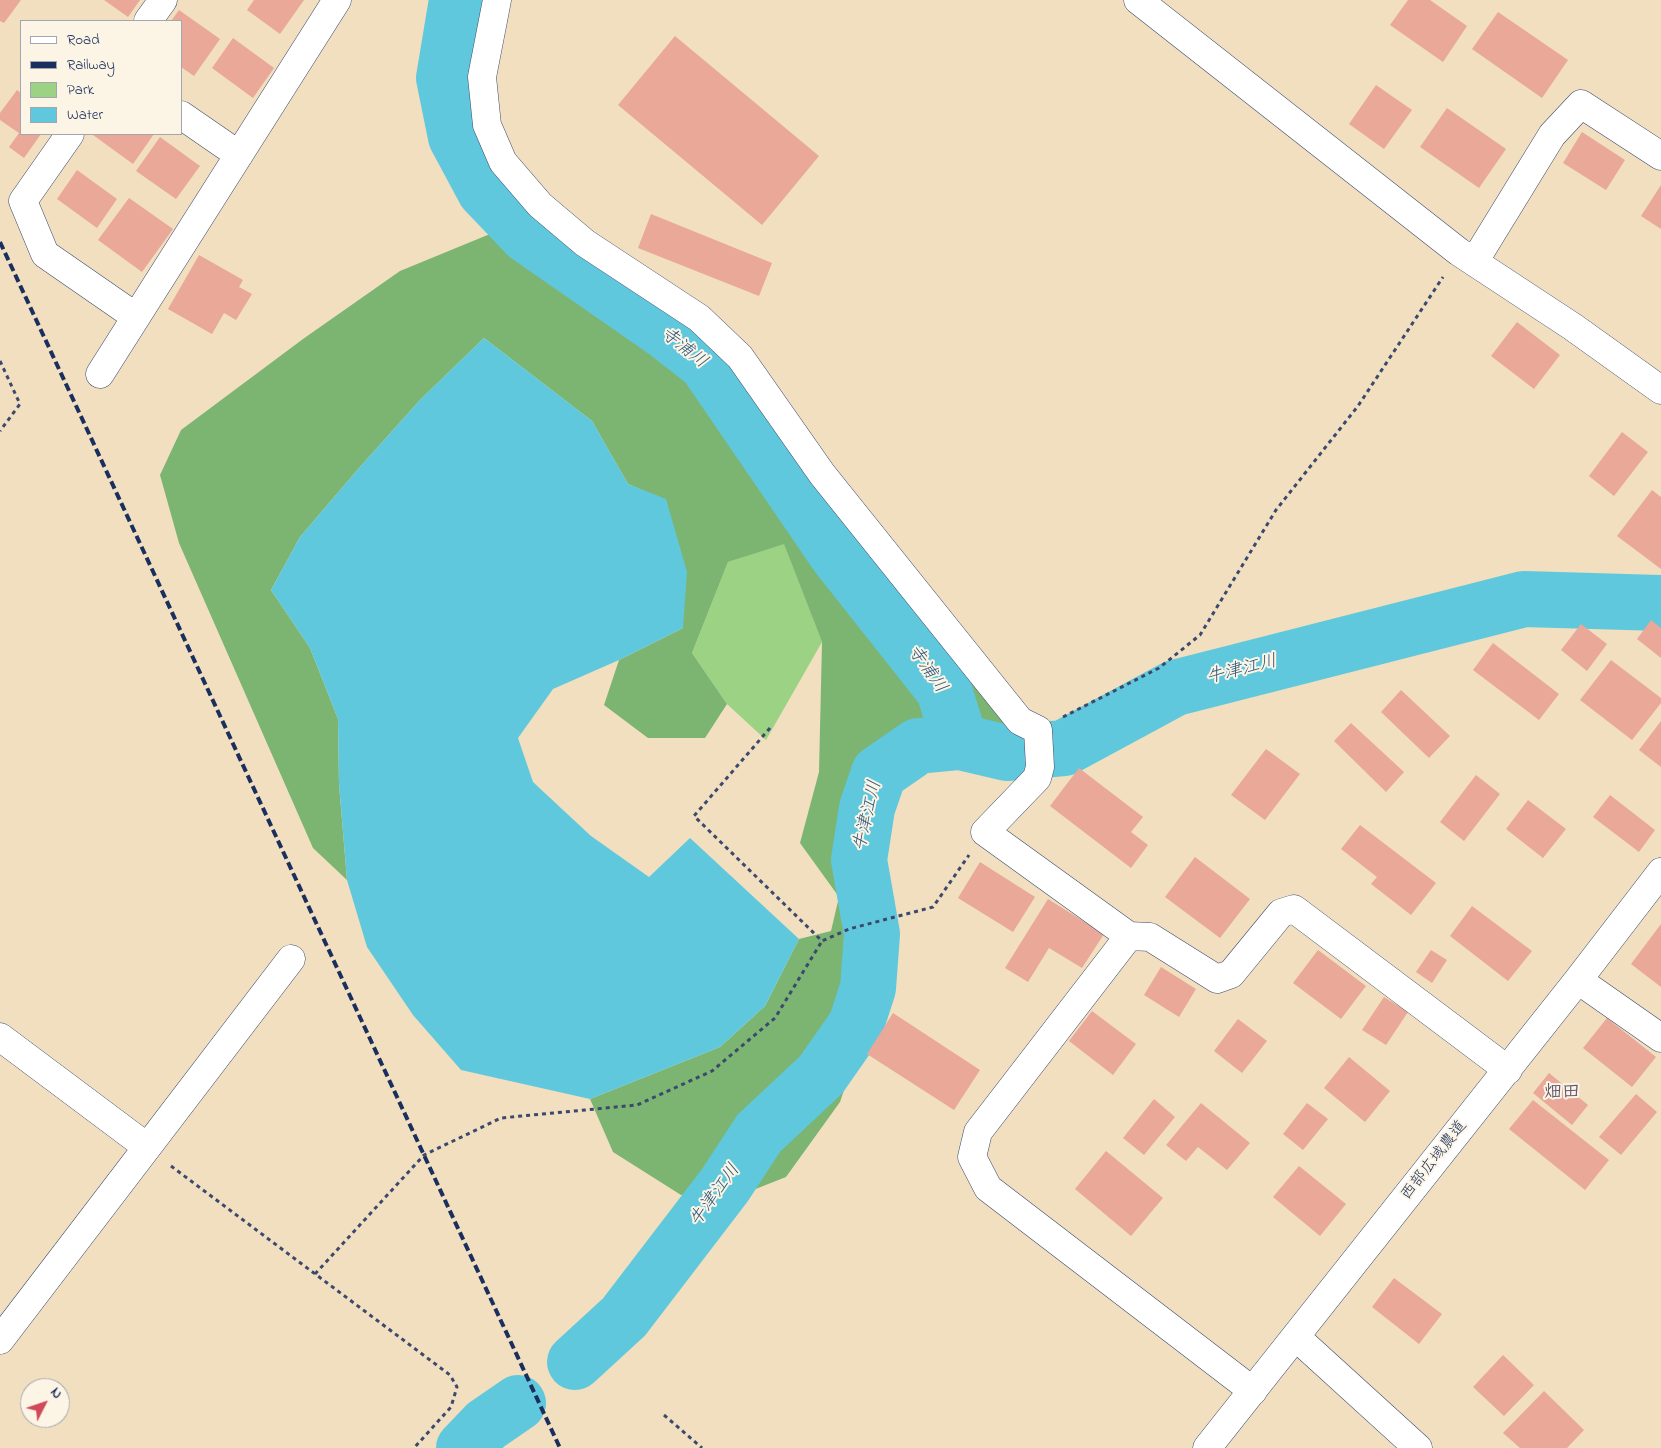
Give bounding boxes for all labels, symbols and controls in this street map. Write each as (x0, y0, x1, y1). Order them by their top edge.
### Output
legend (20, 20, 182, 135)
text: Road (67, 29, 100, 51)
text: Railway (67, 54, 115, 76)
text: Park (67, 79, 94, 101)
text: Water (67, 104, 103, 126)
water label: 寺浦川 (655, 324, 711, 374)
water label: 寺浦川 (902, 642, 950, 698)
water label: 牛津江川 (1204, 652, 1280, 690)
water label: 牛津江川 (850, 778, 888, 854)
district label: 畑田 (1544, 1083, 1580, 1105)
street label: 西部広域農道 (1398, 1117, 1472, 1205)
water label: 牛津江川 (686, 1161, 746, 1231)
north arrow (20, 1378, 70, 1428)
text: N (45, 1383, 67, 1404)

